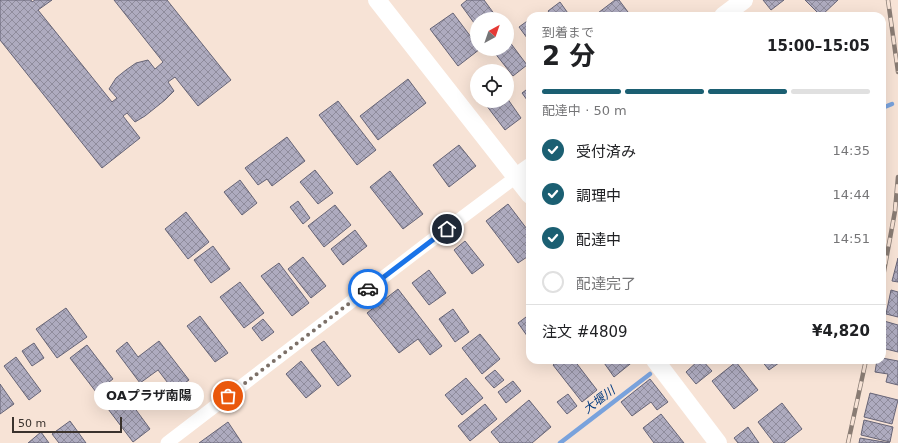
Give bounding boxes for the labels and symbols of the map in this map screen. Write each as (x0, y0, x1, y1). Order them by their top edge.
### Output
north arrow (470, 12, 514, 56)
pin (430, 212, 464, 246)
courier (348, 269, 388, 309)
pin (211, 379, 245, 413)
callout: OAプラザ南陽 (94, 382, 204, 410)
water label: 大堰川 (580, 382, 619, 416)
scale bar (12, 415, 122, 434)

